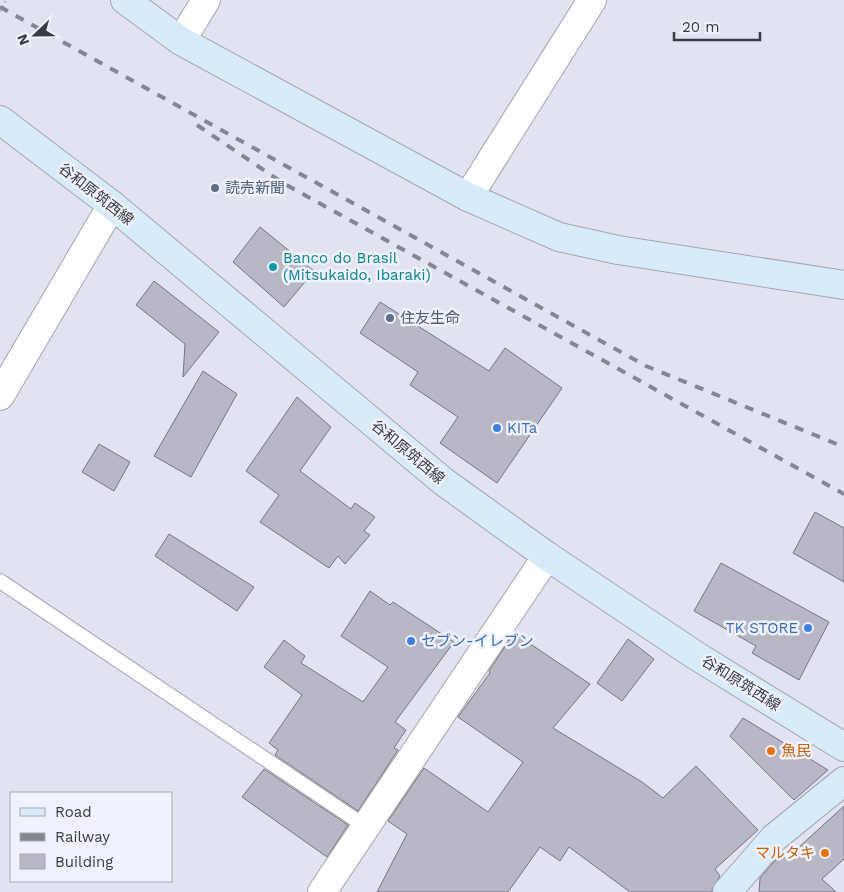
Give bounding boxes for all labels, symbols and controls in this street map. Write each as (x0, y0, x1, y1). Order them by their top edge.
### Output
north arrow (10, 10, 60, 60)
scale bar (674, 10, 760, 42)
text: 20 m (682, 18, 720, 36)
text: N (14, 32, 32, 48)
street label: 谷和原筑西線 (55, 159, 137, 229)
place label: 読売新聞 (225, 179, 285, 197)
marker: 読売新聞 (209, 182, 221, 194)
place label: Banco do Brasil (Mitsukaido, Ibaraki) (283, 249, 431, 284)
marker: Banco do Brasil (Mitsukaido, Ibaraki) (267, 261, 279, 273)
place label: 住友生命 (400, 309, 460, 327)
marker: 住友生命 (384, 312, 396, 324)
street label: 谷和原筑西線 (368, 416, 448, 488)
place label: KITa (507, 419, 538, 437)
marker: KITa (491, 422, 503, 434)
place label: TK STORE (726, 619, 798, 637)
marker: TK STORE (802, 622, 814, 634)
place label: セブン-イレブン (421, 632, 534, 650)
marker: セブン-イレブン (405, 635, 417, 647)
street label: 谷和原筑西線 (698, 652, 784, 714)
place label: 魚民 (781, 742, 811, 760)
marker: 魚民 (765, 745, 777, 757)
legend (10, 792, 172, 882)
text: Road (55, 803, 92, 821)
text: Railway (55, 828, 110, 846)
place label: マルタキ (755, 844, 815, 862)
marker: マルタキ (819, 847, 831, 859)
text: Building (55, 853, 113, 871)

